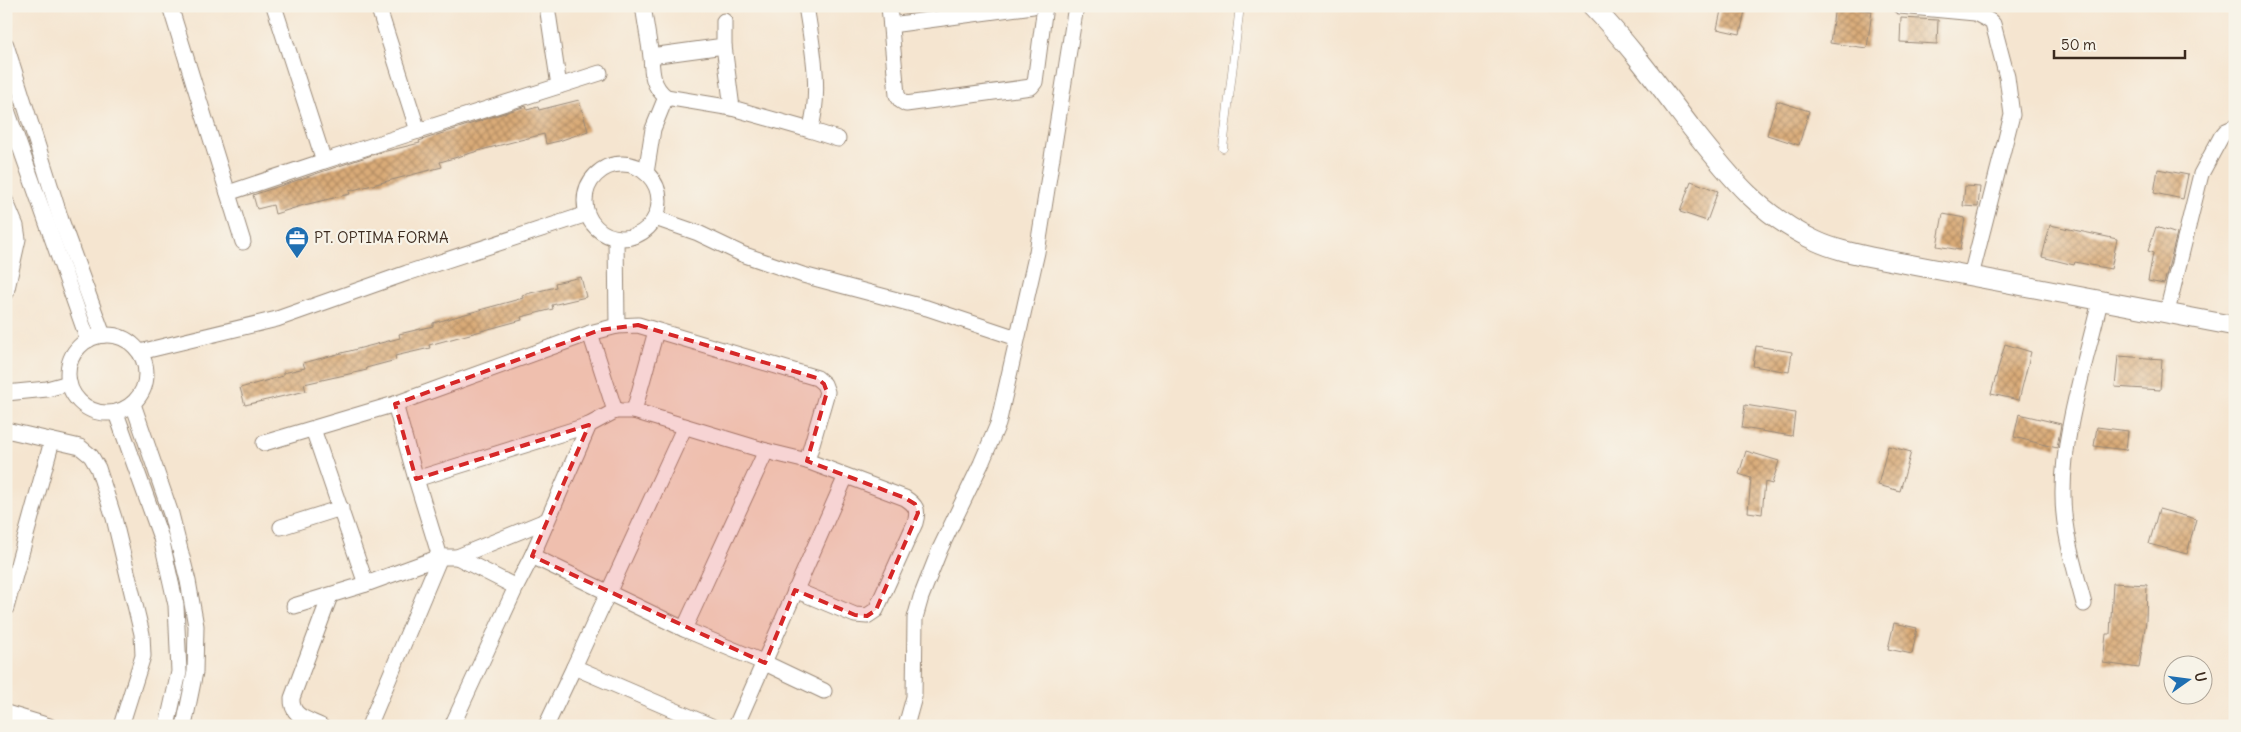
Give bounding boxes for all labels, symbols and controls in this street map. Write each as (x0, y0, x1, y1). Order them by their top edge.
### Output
scale bar (2054, 28, 2185, 60)
text: 50 m (2061, 35, 2096, 54)
office icon: PT. OPTIMA FORMA (284, 225, 310, 259)
place label: PT. OPTIMA FORMA (314, 228, 449, 247)
north arrow (2164, 654, 2214, 704)
text: U (2191, 670, 2211, 684)

